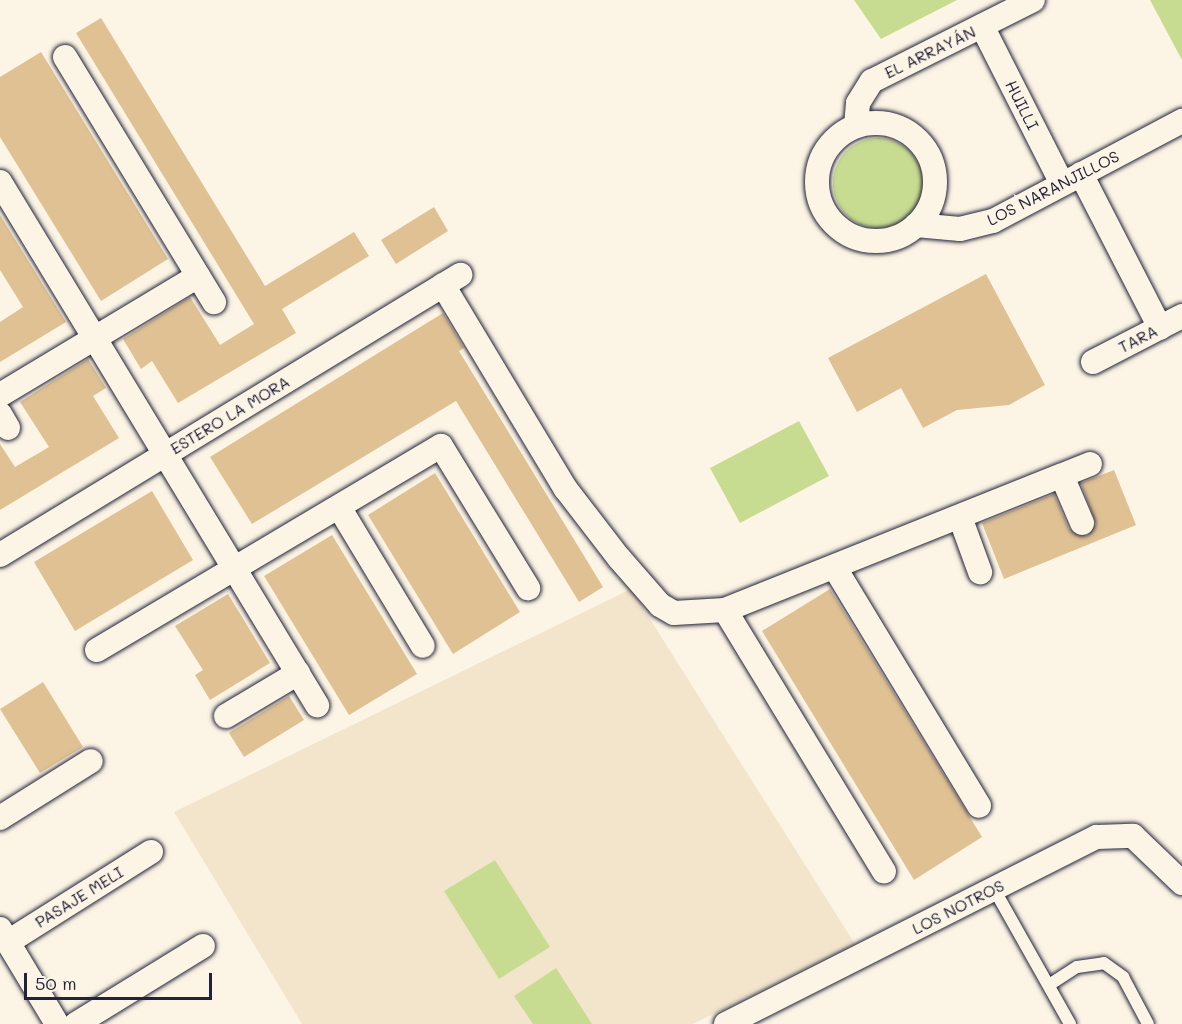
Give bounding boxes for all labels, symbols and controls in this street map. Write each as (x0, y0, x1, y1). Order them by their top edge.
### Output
street label: EL ARRAYÁN (881, 22, 979, 82)
street label: HUILLI (1001, 77, 1043, 133)
street label: LOS NARANJILLOS (984, 146, 1122, 230)
street label: TARA (1115, 321, 1161, 357)
street label: ESTERO LA MORA (167, 372, 293, 458)
street label: PASAJE MELI (31, 862, 127, 932)
street label: LOS NOTROS (909, 876, 1007, 938)
scale bar (27, 961, 214, 999)
text: 50 m (35, 971, 77, 995)

